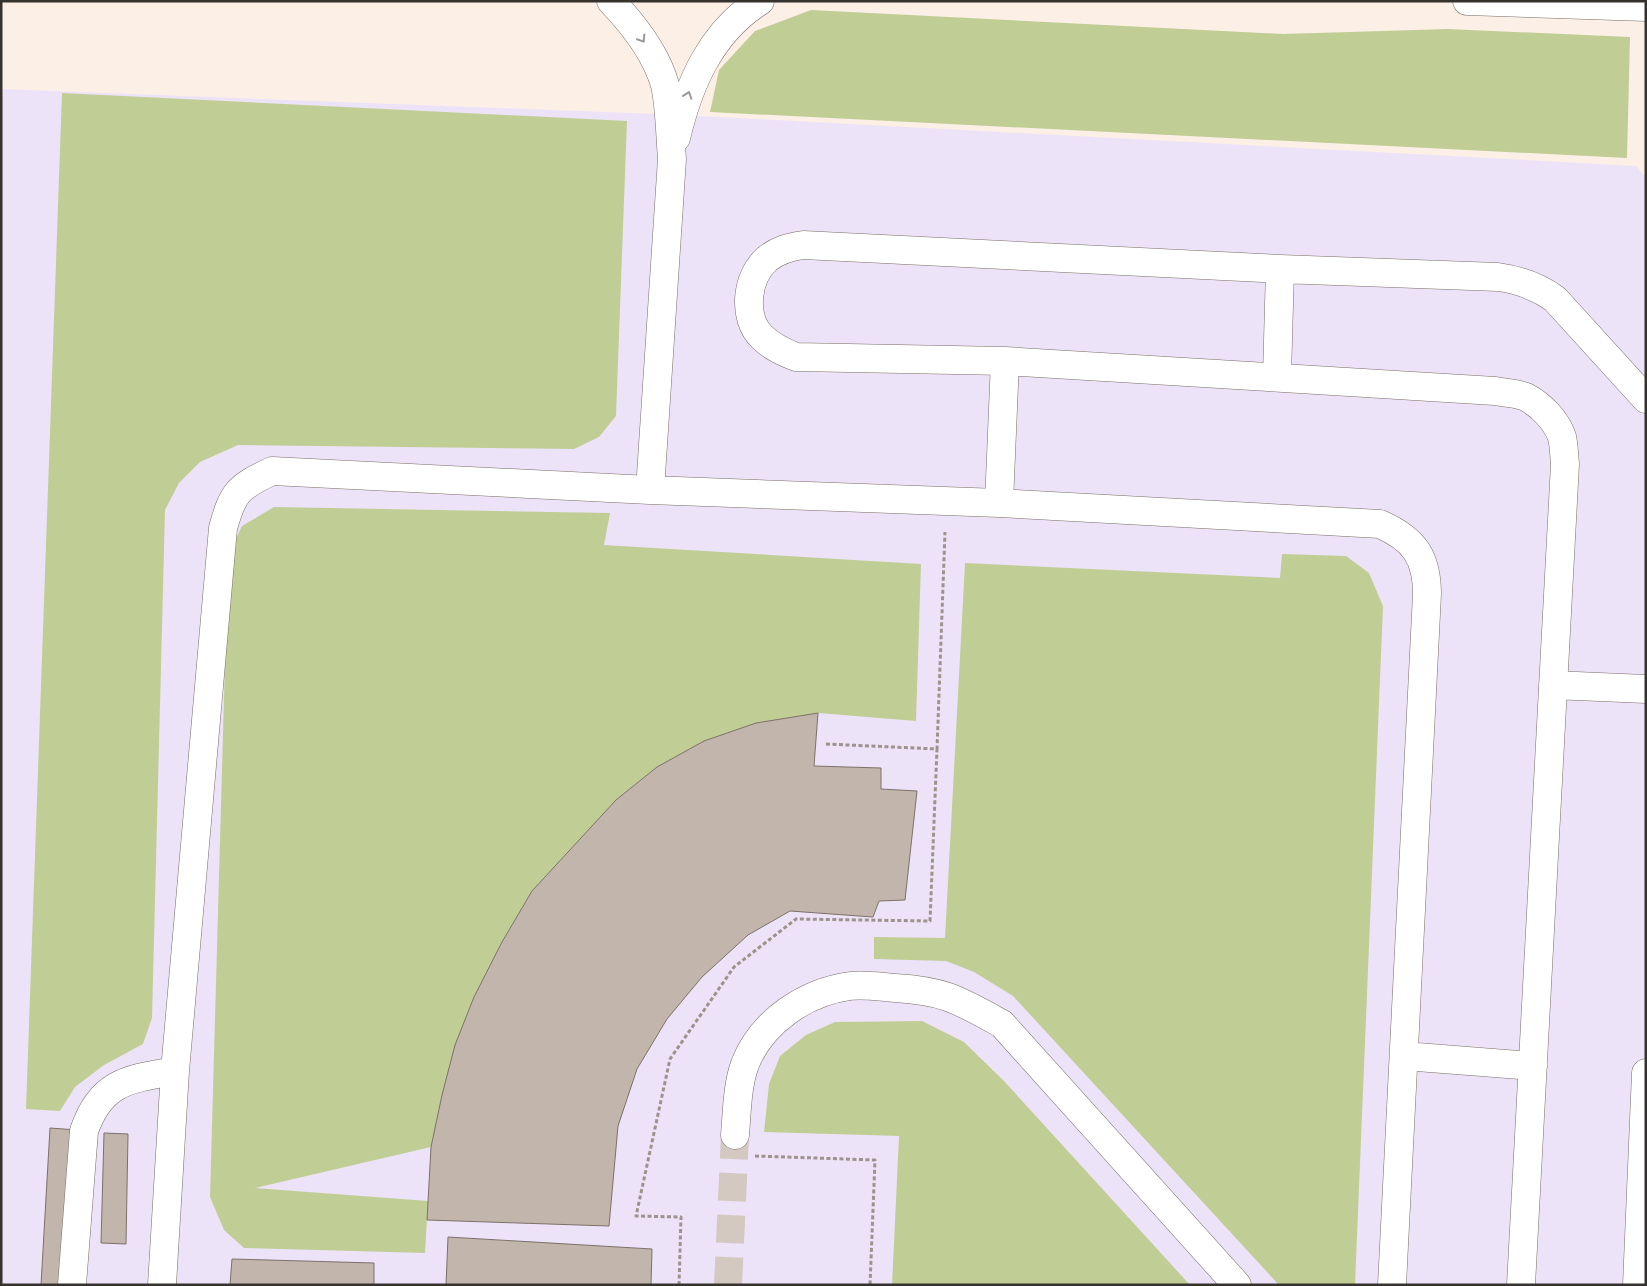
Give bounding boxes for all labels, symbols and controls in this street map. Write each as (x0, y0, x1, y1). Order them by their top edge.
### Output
one-way arrow (636, 33, 645, 42)
one-way arrow (683, 91, 693, 99)

